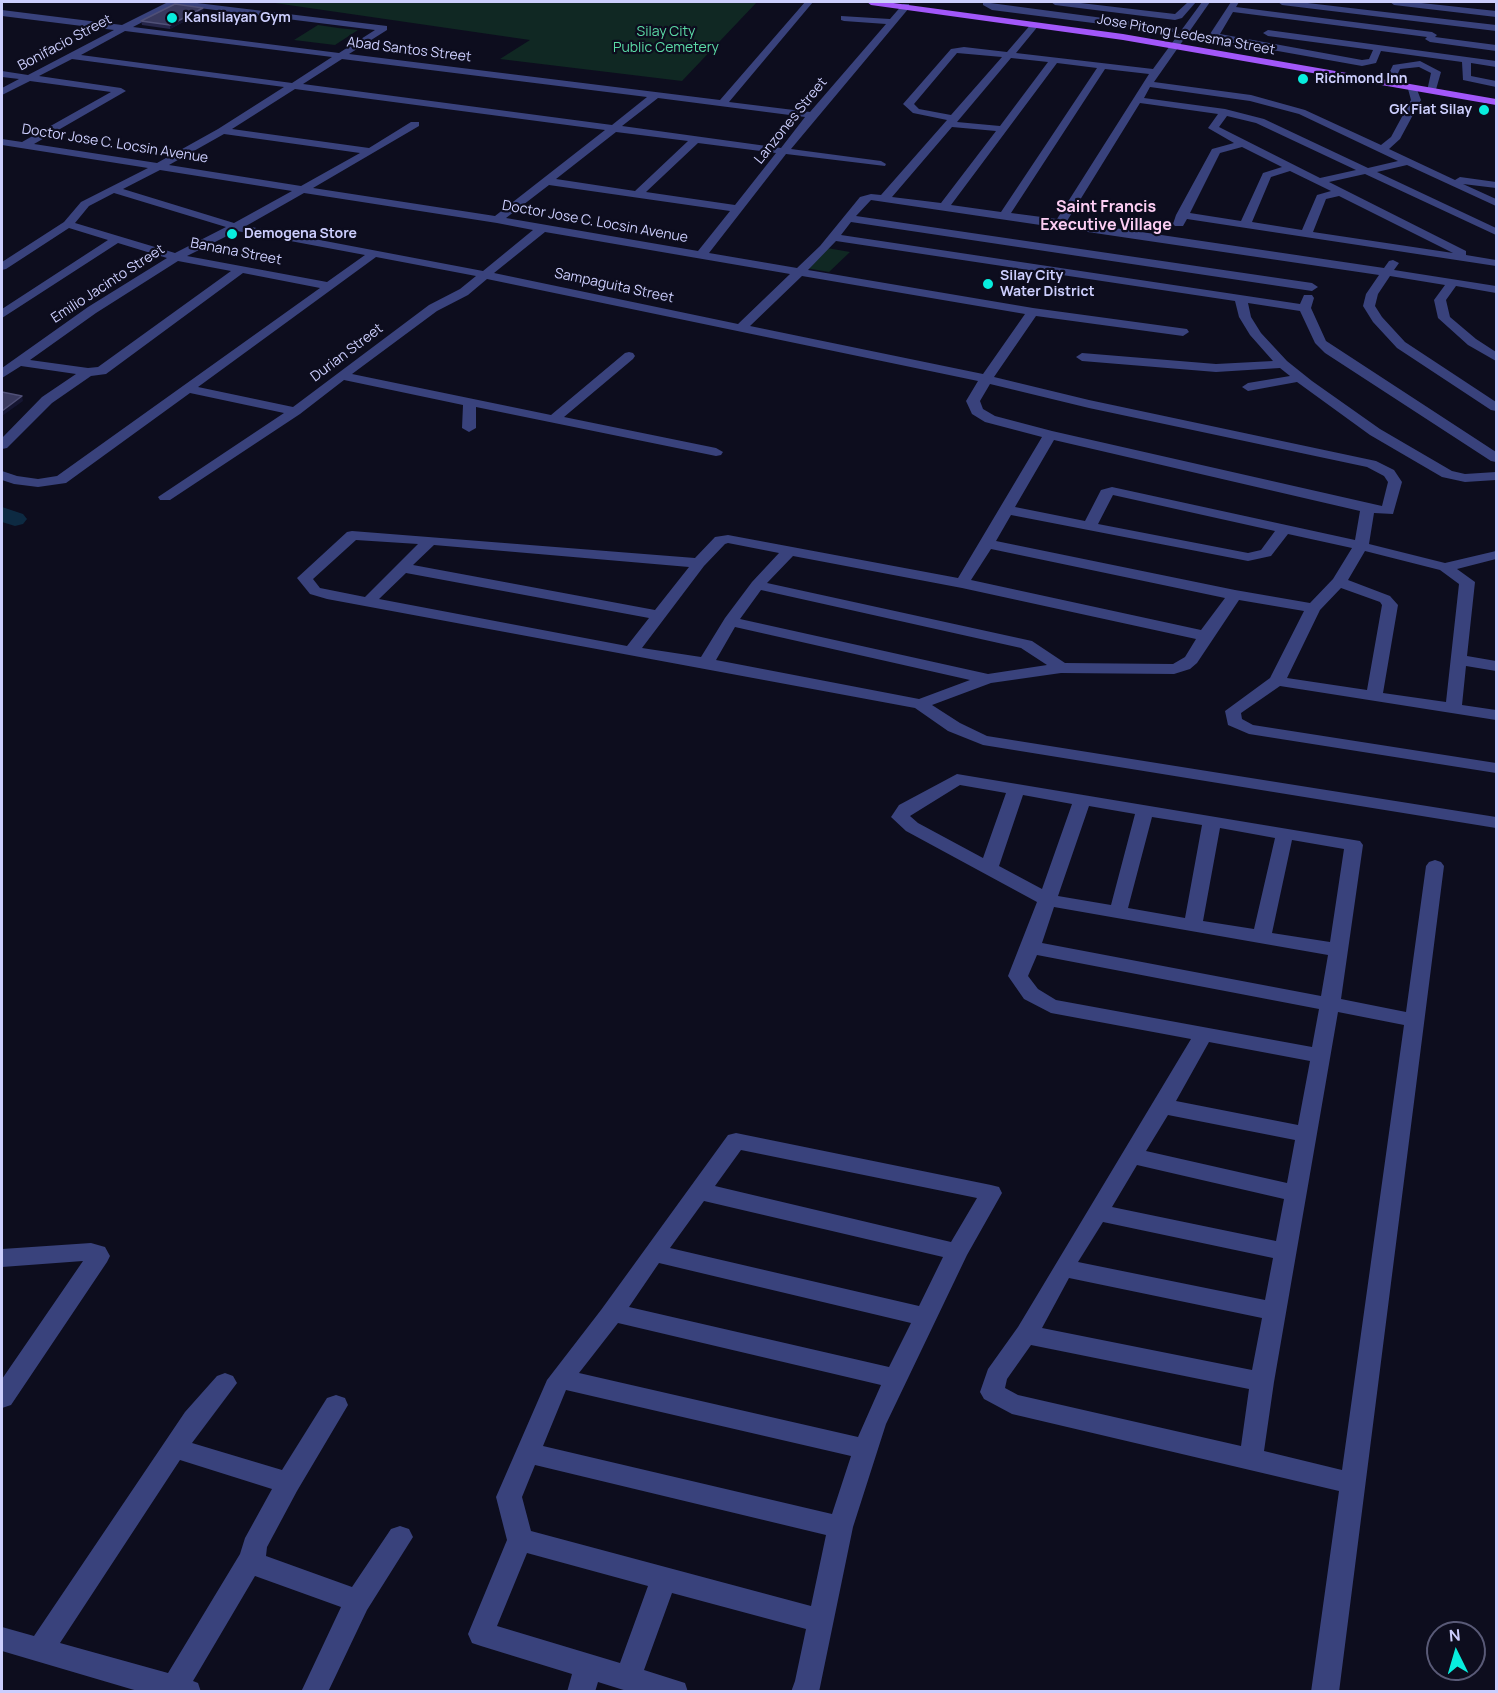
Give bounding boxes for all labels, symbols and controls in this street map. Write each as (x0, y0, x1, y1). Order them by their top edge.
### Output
place label: Kansilayan Gym (184, 10, 291, 26)
street label: Bonifacio Street (15, 11, 115, 75)
marker: Kansilayan Gym (165, 11, 179, 25)
street label: Jose Pitong Ledesma Street (1096, 11, 1276, 59)
park label: Silay City Public Cemetery (613, 24, 719, 56)
street label: Abad Santos Street (346, 34, 472, 66)
place label: Richmond Inn (1315, 71, 1408, 87)
marker: Richmond Inn (1296, 72, 1310, 86)
street label: Lanzones Street (751, 74, 831, 168)
place label: GK Fiat Silay (1389, 102, 1472, 118)
marker: GK Fiat Silay (1477, 103, 1491, 117)
street label: Doctor Jose C. Locsin Avenue (21, 121, 209, 167)
street label: Doctor Jose C. Locsin Avenue (501, 197, 689, 247)
district label: Saint Francis Executive Village (1040, 198, 1172, 236)
place label: Demogena Store (244, 226, 357, 242)
marker: Demogena Store (225, 227, 239, 241)
street label: Banana Street (189, 235, 283, 269)
street label: Emilio Jacinto Street (48, 241, 168, 327)
street label: Sampaguita Street (553, 265, 675, 307)
place label: Silay City Water District (1000, 268, 1095, 300)
marker: Silay City Water District (981, 277, 995, 291)
street label: Durian Street (308, 320, 386, 386)
north arrow (1426, 1621, 1486, 1681)
text: N (1448, 1624, 1461, 1647)

